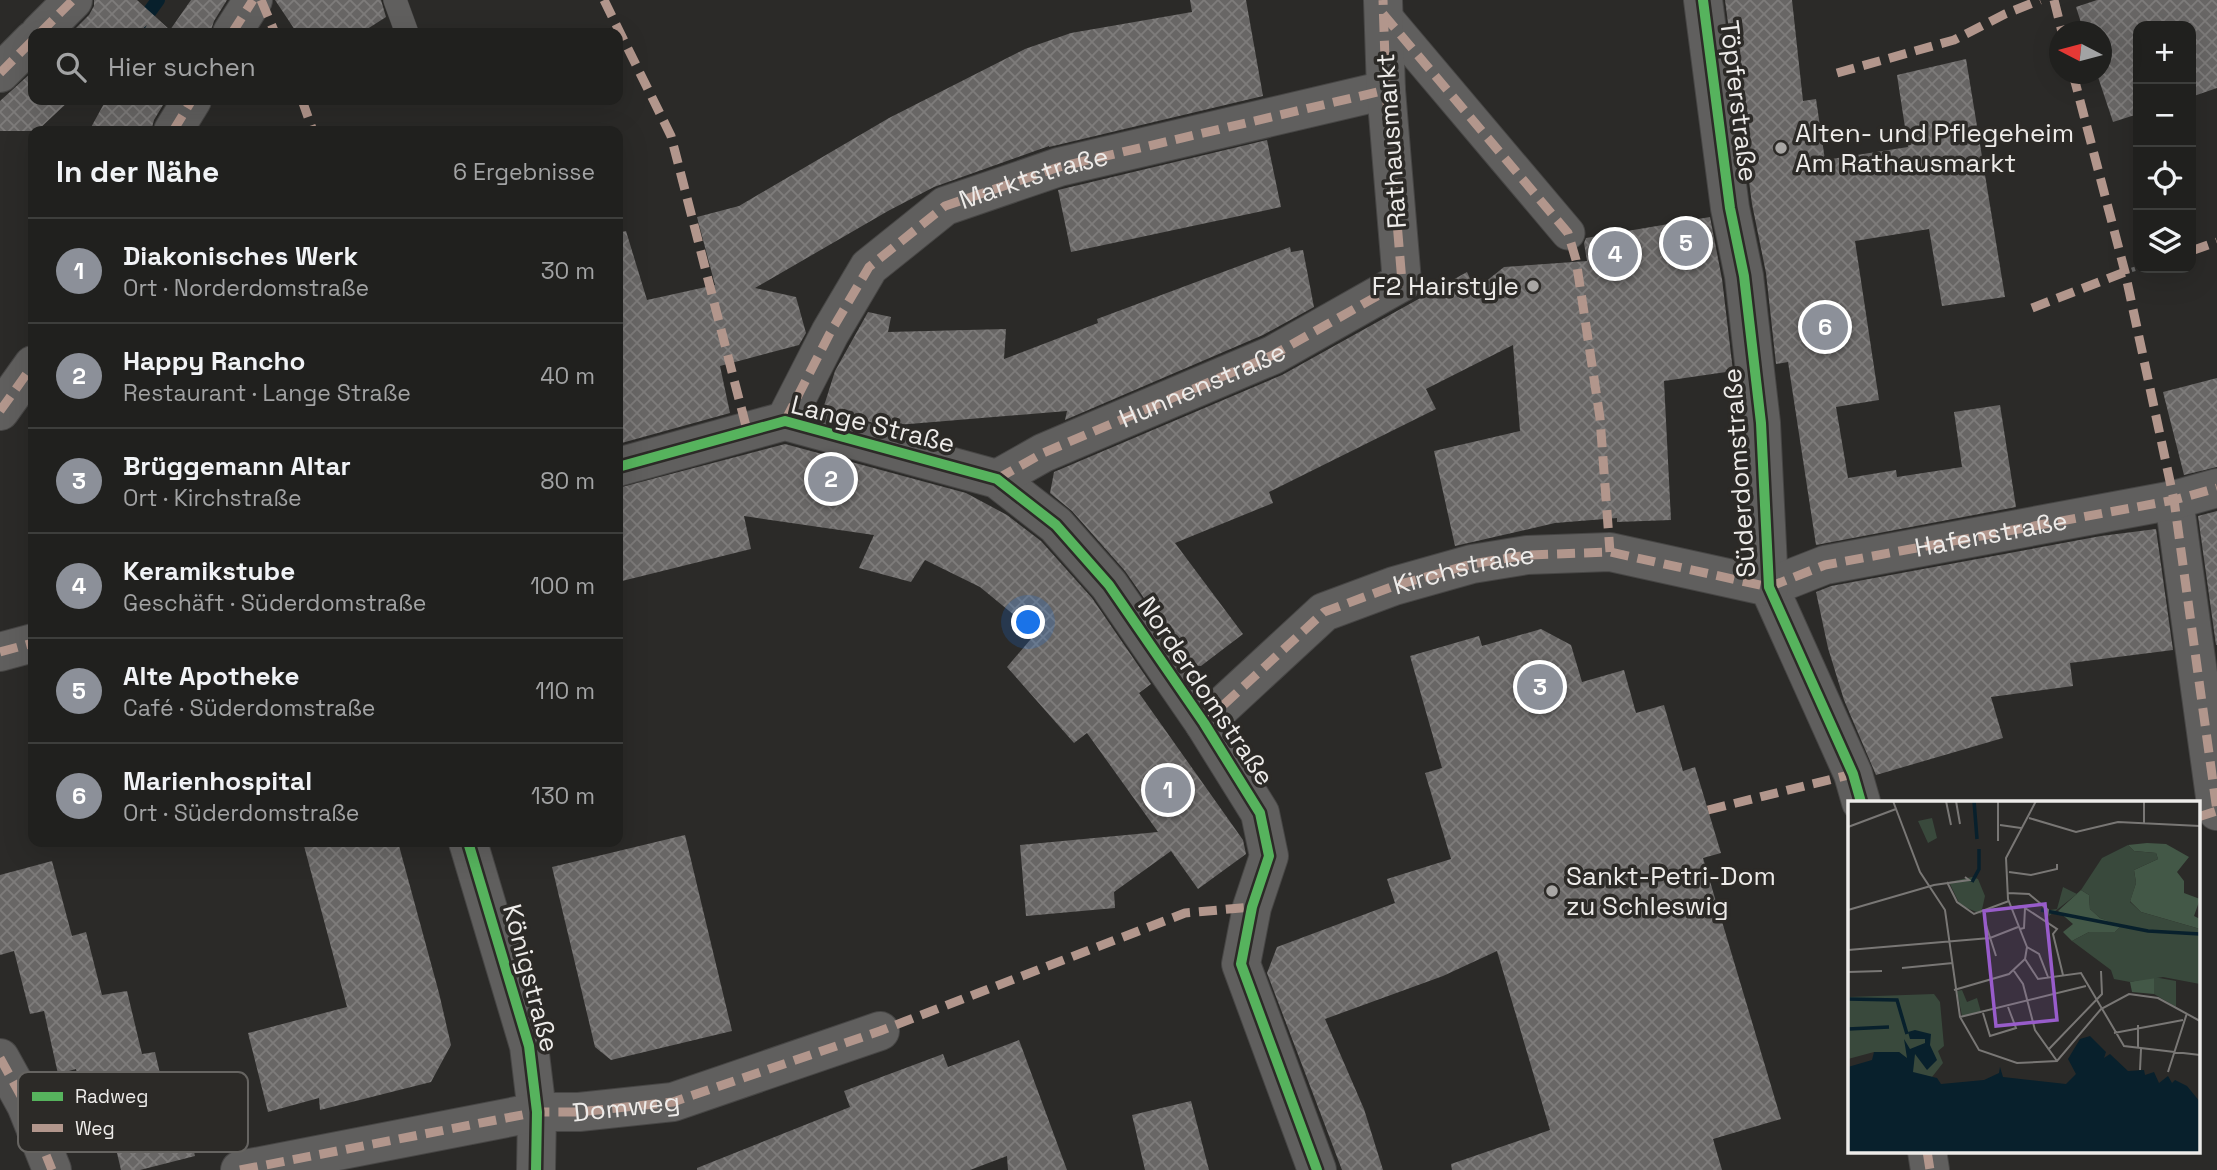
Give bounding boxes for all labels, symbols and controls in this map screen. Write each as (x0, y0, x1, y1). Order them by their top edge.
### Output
street label: Töpferstraße (1712, 18, 1766, 184)
north arrow (2049, 21, 2112, 84)
map controls (2133, 21, 2196, 273)
button: + (2133, 21, 2196, 84)
search box (28, 28, 623, 105)
icon: search (52, 48, 90, 86)
text: Hier suchen (108, 50, 256, 84)
street label: Rathausmarkt (1368, 52, 1414, 230)
button: − (2133, 84, 2196, 147)
place label: Alten- und Pflegeheim Am Rathausmarkt (1795, 116, 2074, 180)
street label: Marktstraße (954, 139, 1111, 217)
marker: Alten- und Pflegeheim Am Rathausmarkt (1773, 140, 1789, 156)
button: locate (2133, 147, 2196, 210)
text: In der Nähe (56, 152, 219, 191)
text: 6 Ergebnisse (453, 157, 595, 187)
button: layers (2133, 210, 2196, 273)
pin: 5 (1663, 217, 1709, 269)
pin: 4 (1592, 228, 1638, 280)
text: Diakonisches Werk (123, 239, 358, 273)
text: 1 (74, 256, 84, 286)
text: 30 m (541, 256, 595, 286)
place label: F2 Hairstyle (1372, 269, 1519, 303)
text: Ort · Norderdomstraße (123, 273, 369, 303)
marker: F2 Hairstyle (1525, 278, 1541, 294)
pin: 6 (1802, 301, 1848, 353)
street label: Hunnenstraße (1114, 334, 1292, 436)
text: Happy Rancho (123, 344, 306, 378)
text: 2 (72, 361, 86, 391)
text: 40 m (540, 361, 595, 391)
street label: Süderdomstraße (1715, 367, 1763, 579)
text: Restaurant · Lange Straße (123, 378, 411, 408)
street label: Lange Straße (787, 387, 959, 461)
text: Brüggemann Altar (123, 449, 351, 483)
pin: 2 (808, 453, 854, 505)
text: 3 (72, 466, 86, 496)
text: 80 m (540, 466, 595, 496)
text: Ort · Kirchstraße (123, 483, 302, 513)
street label: Hafenstraße (1912, 503, 2070, 565)
street label: Kirchstraße (1389, 537, 1537, 602)
text: Keramikstube (123, 554, 295, 588)
text: 4 (72, 571, 86, 601)
text: 100 m (530, 571, 595, 601)
text: Geschäft · Süderdomstraße (123, 588, 426, 618)
street label: Norderdomstraße (1130, 590, 1282, 792)
your location (1011, 605, 1045, 639)
text: Alte Apotheke (123, 659, 299, 693)
pin: 3 (1517, 661, 1563, 713)
text: 5 (72, 676, 86, 706)
text: 110 m (535, 676, 595, 706)
text: Café · Süderdomstraße (123, 693, 375, 723)
text: Marienhospital (123, 764, 312, 798)
pin: 1 (1145, 764, 1191, 816)
text: 6 (72, 781, 86, 811)
text: 130 m (531, 781, 595, 811)
text: Ort · Süderdomstraße (123, 798, 359, 828)
inset map (1848, 801, 2200, 1152)
place label: Sankt-Petri-Dom zu Schleswig (1566, 859, 1776, 923)
marker: Sankt-Petri-Dom zu Schleswig (1544, 883, 1560, 899)
street label: Königstraße (495, 900, 567, 1056)
legend (18, 1072, 248, 1152)
text: Radweg (75, 1084, 148, 1109)
street label: Domweg (571, 1084, 682, 1130)
text: Weg (75, 1116, 115, 1141)

